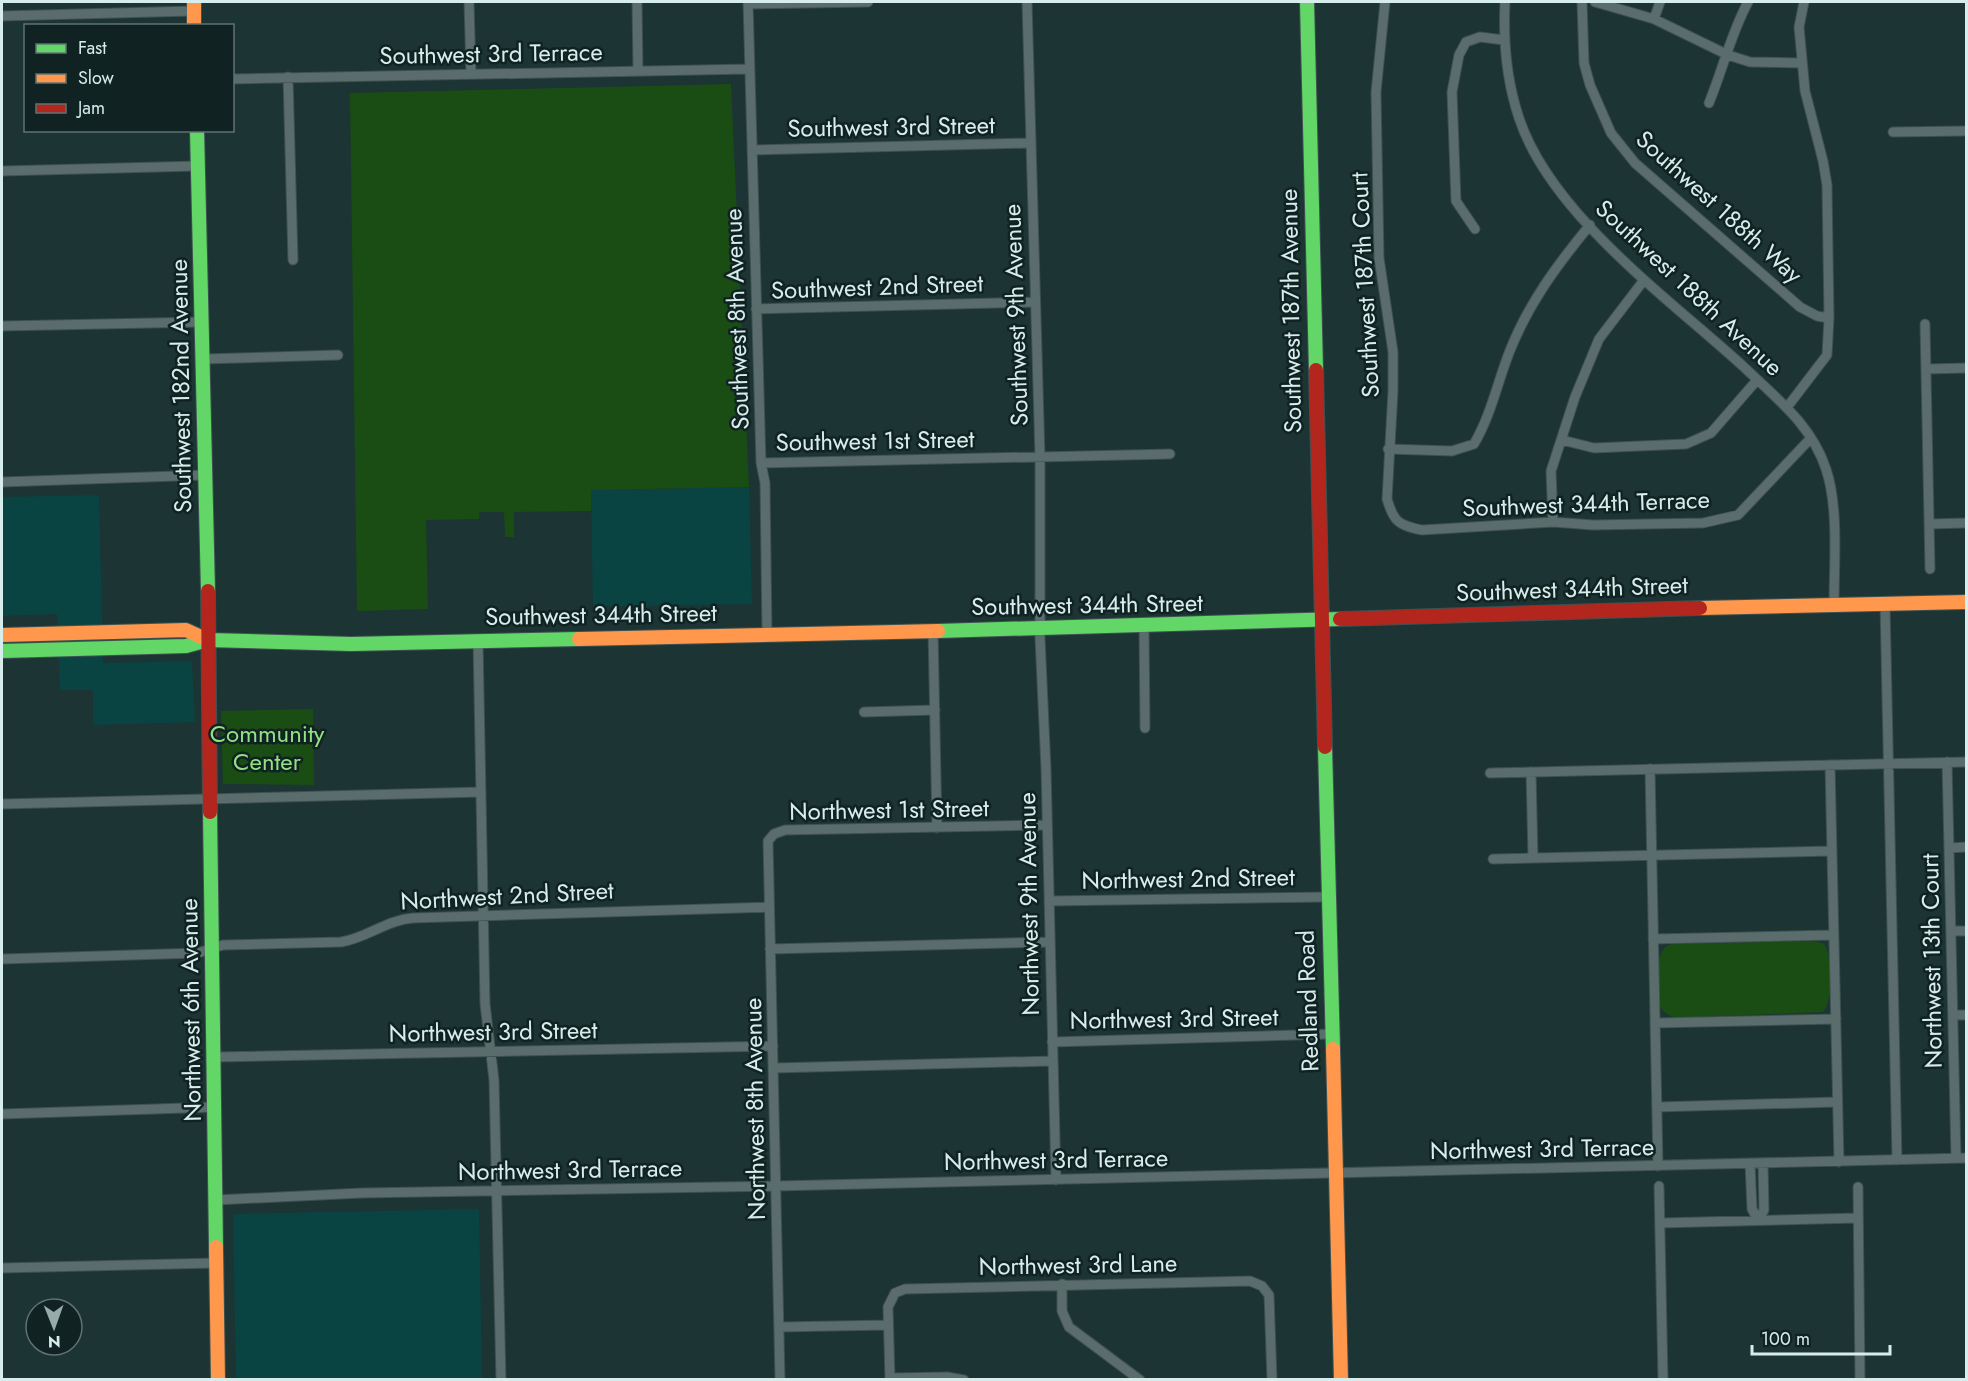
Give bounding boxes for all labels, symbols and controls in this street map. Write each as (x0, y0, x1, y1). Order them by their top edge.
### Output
legend (24, 24, 234, 132)
street label: Southwest 3rd Terrace (379, 34, 603, 73)
text: Fast (78, 35, 107, 61)
text: Slow (78, 65, 115, 91)
text: Jam (76, 95, 105, 121)
street label: Southwest 3rd Street (787, 107, 995, 146)
street label: Southwest 188th Way (1628, 122, 1811, 292)
street label: Southwest 187th Court (1341, 171, 1388, 399)
street label: Southwest 187th Avenue (1271, 188, 1310, 434)
street label: Southwest 188th Avenue (1588, 191, 1791, 384)
street label: Southwest 9th Avenue (994, 203, 1037, 427)
street label: Southwest 8th Avenue (715, 208, 758, 430)
street label: Southwest 182nd Avenue (161, 259, 200, 513)
street label: Southwest 2nd Street (770, 265, 984, 308)
street label: Southwest 1st Street (775, 421, 975, 460)
street label: Southwest 344th Terrace (1462, 482, 1710, 525)
street label: Southwest 344th Street (1455, 567, 1689, 610)
street label: Southwest 344th Street (971, 585, 1203, 624)
street label: Southwest 344th Street (485, 595, 717, 634)
park label: Community Center (210, 716, 325, 779)
street label: Northwest 1st Street (789, 790, 989, 829)
street label: Northwest 9th Avenue (1009, 792, 1048, 1016)
street label: Northwest 13th Court (1912, 853, 1951, 1069)
street label: Northwest 2nd Street (1081, 859, 1295, 898)
street label: Northwest 2nd Street (399, 872, 615, 919)
street label: Northwest 6th Avenue (171, 898, 210, 1122)
street label: Redland Road (1288, 930, 1327, 1072)
street label: Northwest 8th Avenue (735, 997, 774, 1221)
street label: Northwest 3rd Street (1069, 999, 1279, 1038)
street label: Northwest 3rd Street (388, 1012, 598, 1051)
street label: Northwest 3rd Terrace (1430, 1129, 1654, 1168)
street label: Northwest 3rd Terrace (944, 1140, 1168, 1179)
street label: Northwest 3rd Terrace (458, 1150, 682, 1189)
street label: Northwest 3rd Lane (978, 1245, 1178, 1284)
north arrow (24, 1297, 84, 1357)
scale bar (1752, 1318, 1890, 1356)
text: 100 m (1761, 1326, 1810, 1352)
text: N (48, 1330, 61, 1353)

